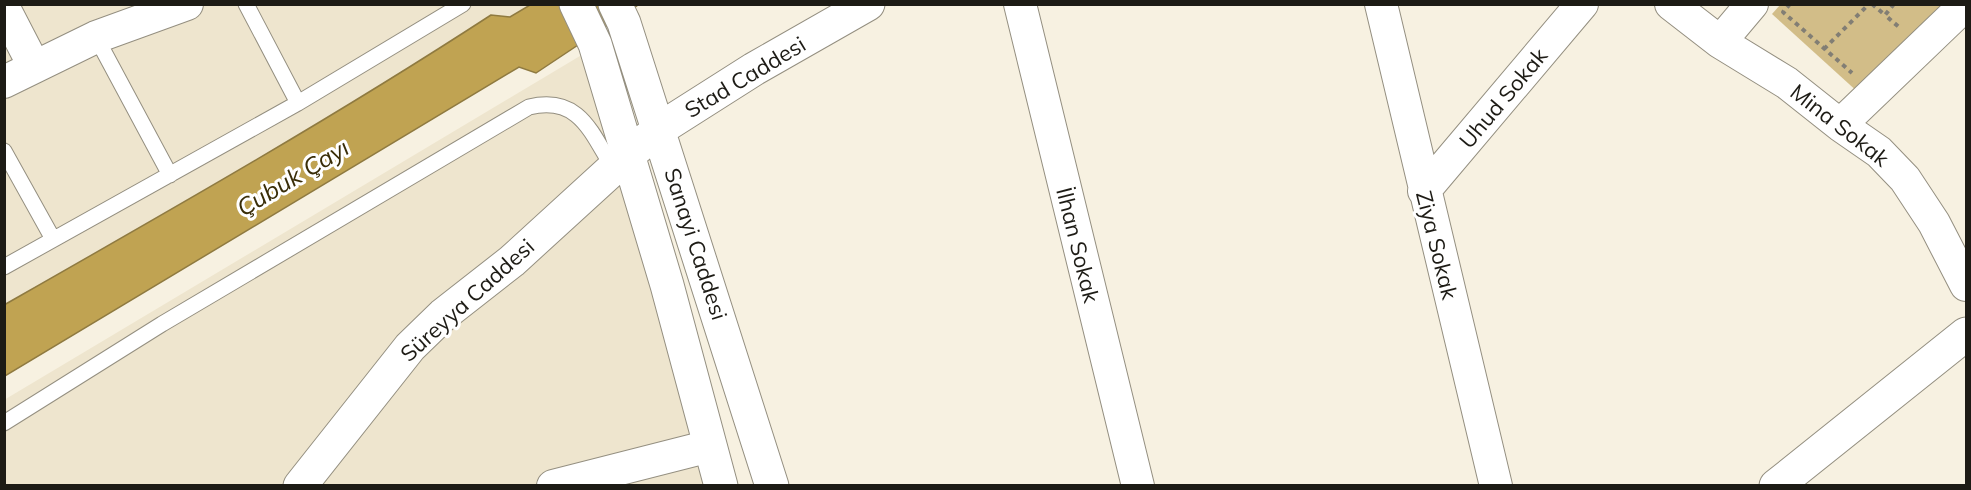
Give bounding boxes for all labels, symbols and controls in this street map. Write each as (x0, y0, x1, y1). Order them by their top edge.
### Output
street label: Stad Caddesi (680, 30, 810, 124)
street label: Uhud Sokak (1453, 42, 1554, 154)
street label: Mina Sokak (1785, 78, 1896, 173)
water label: Çubuk Çayı (231, 132, 354, 222)
street label: Sanayi Caddesi (658, 165, 734, 323)
street label: İlhan Sokak (1050, 185, 1106, 306)
street label: Ziya Sokak (1410, 188, 1464, 303)
street label: Süreyya Caddesi (394, 232, 540, 368)

